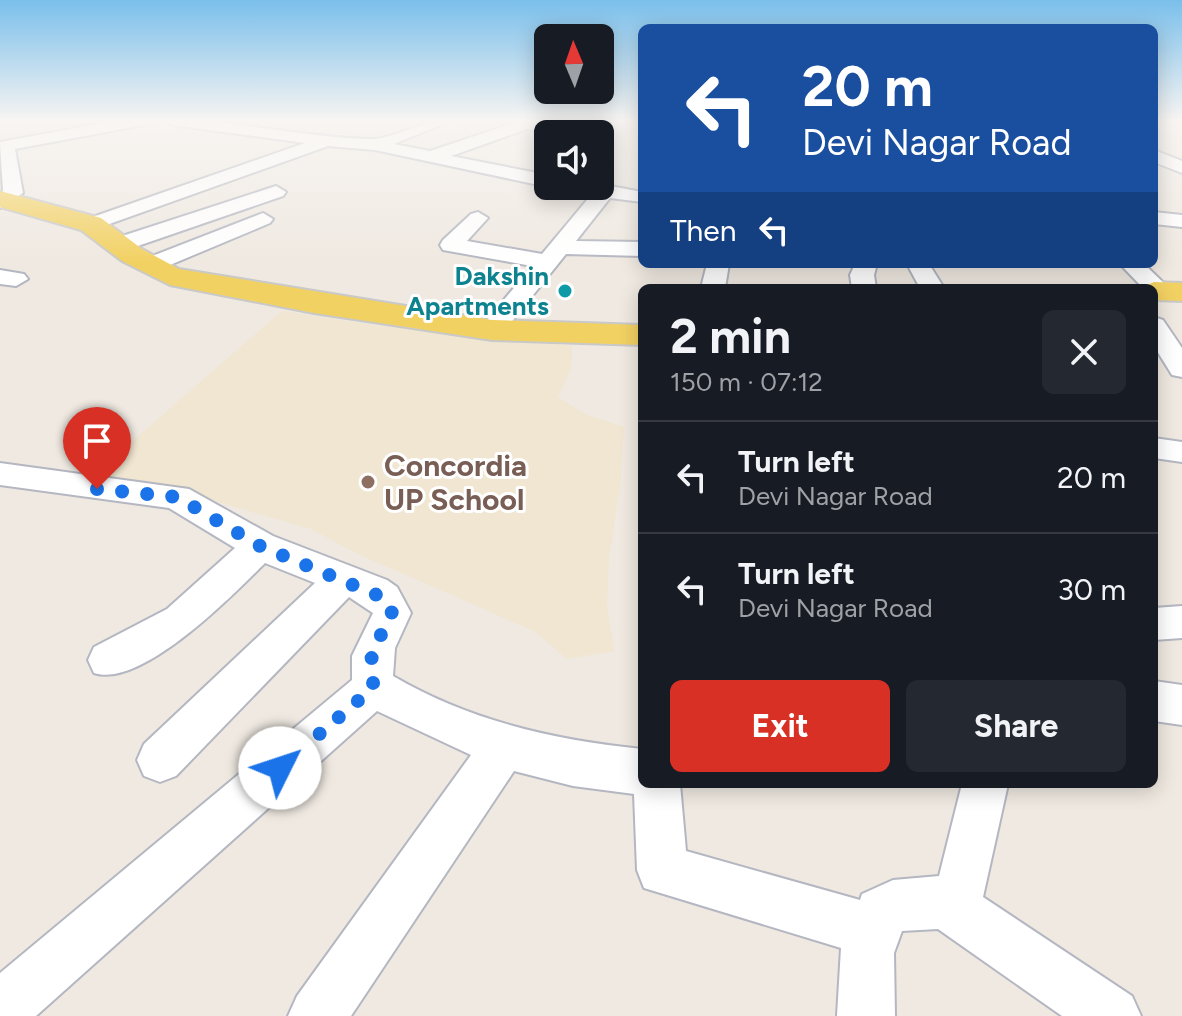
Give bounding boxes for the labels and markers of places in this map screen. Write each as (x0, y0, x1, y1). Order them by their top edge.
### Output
place label: Dakshin Apartments (406, 260, 549, 322)
marker: Dakshin Apartments (556, 282, 574, 300)
pin (63, 407, 131, 489)
place label: Concordia UP School (384, 447, 527, 518)
marker: Concordia UP School (359, 473, 377, 491)

